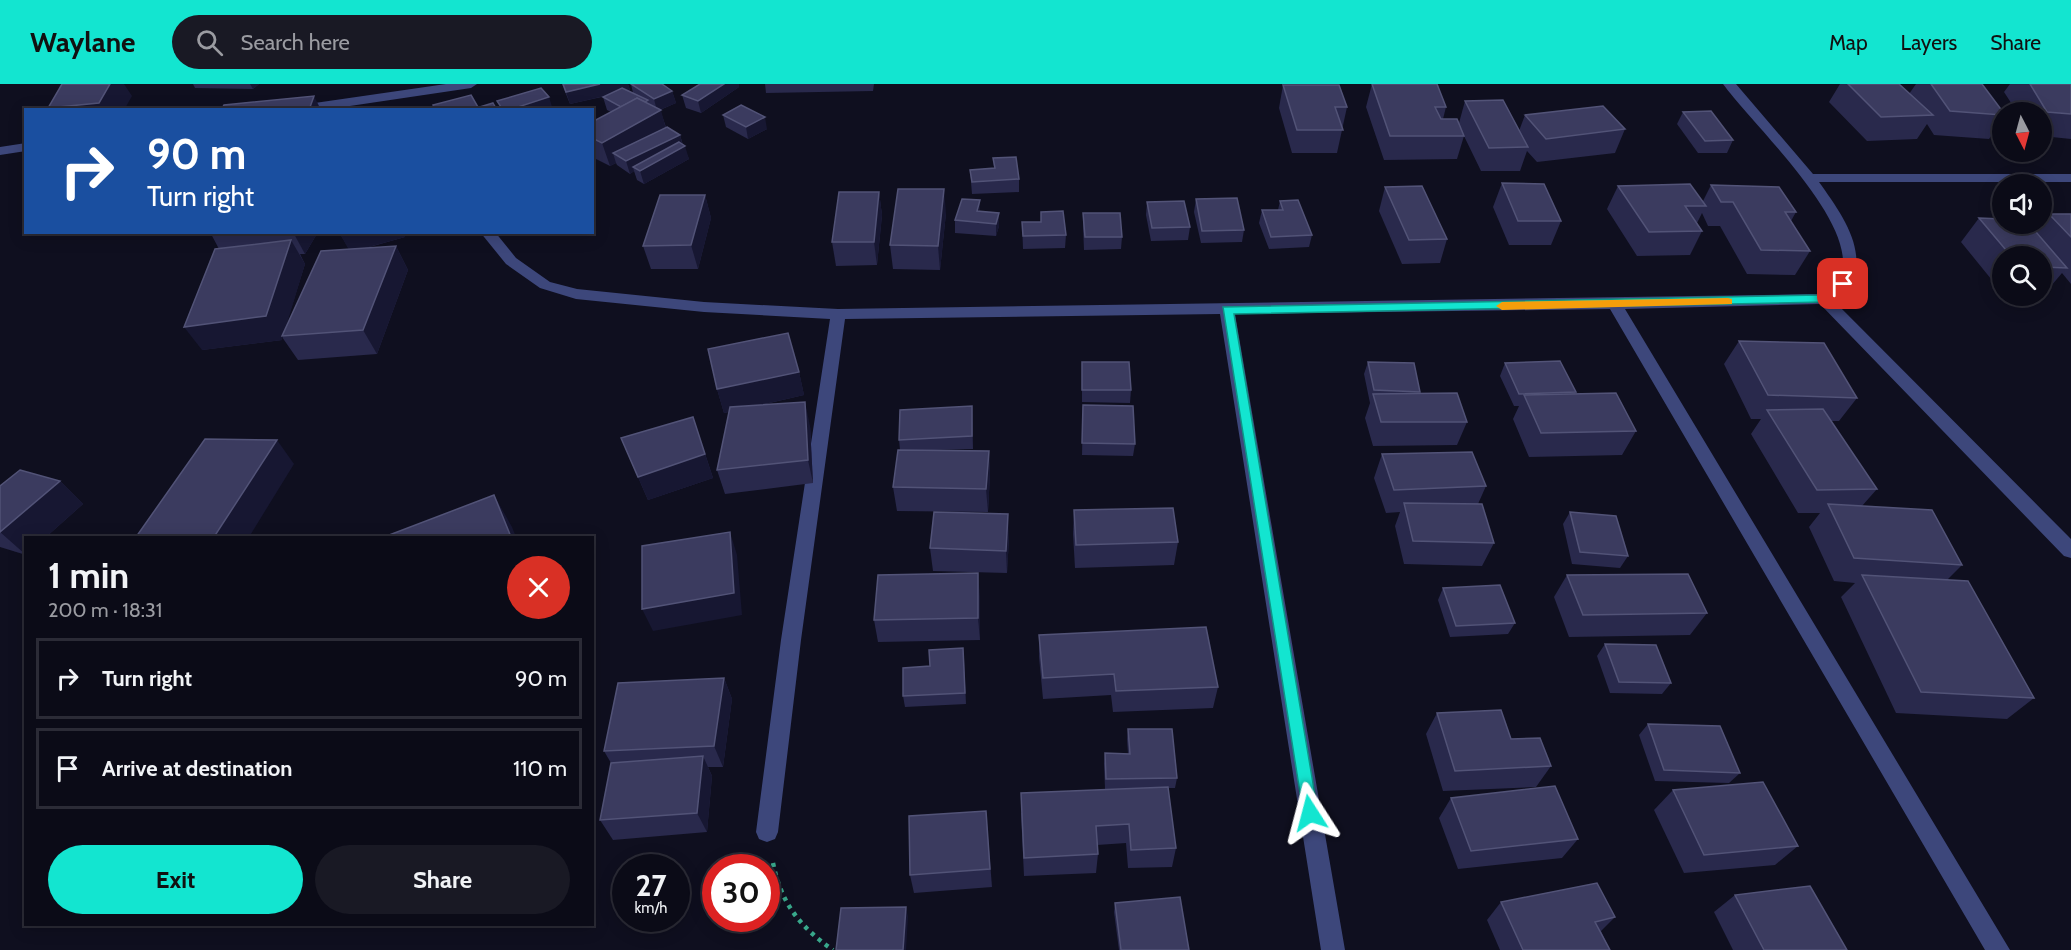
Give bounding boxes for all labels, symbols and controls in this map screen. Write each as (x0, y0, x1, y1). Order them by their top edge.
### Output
search box (172, 15, 592, 69)
text: Waylane (30, 25, 136, 59)
icon: search (193, 26, 226, 59)
text: Search here (241, 29, 350, 56)
text: Map (1829, 30, 1868, 55)
text: Layers (1901, 30, 1957, 55)
text: Share (1990, 30, 2041, 55)
north arrow (1992, 102, 2052, 162)
map controls (1992, 102, 2052, 306)
text: 90 m (147, 128, 246, 180)
icon: right (48, 132, 126, 210)
button: sound (1992, 174, 2052, 234)
text: Turn right (147, 180, 254, 213)
button: search (1992, 246, 2052, 306)
pin (1817, 258, 1868, 309)
icon: arrive (1826, 267, 1859, 300)
text: 1 min (48, 553, 129, 597)
button: close (507, 556, 570, 619)
text: 200 m · 18:31 (48, 598, 162, 622)
icon: right (51, 662, 84, 695)
text: Turn right (102, 665, 192, 692)
text: 90 m (515, 665, 567, 692)
icon: arrive (51, 752, 84, 785)
text: Arrive at destination (102, 755, 292, 782)
text: 110 m (513, 755, 567, 782)
position arrow (1278, 781, 1342, 845)
button: Exit (48, 845, 303, 914)
button: Share (315, 845, 570, 914)
speed limit sign: 30 (702, 854, 780, 932)
text: 27 (635, 867, 667, 904)
text: km/h (635, 899, 667, 917)

